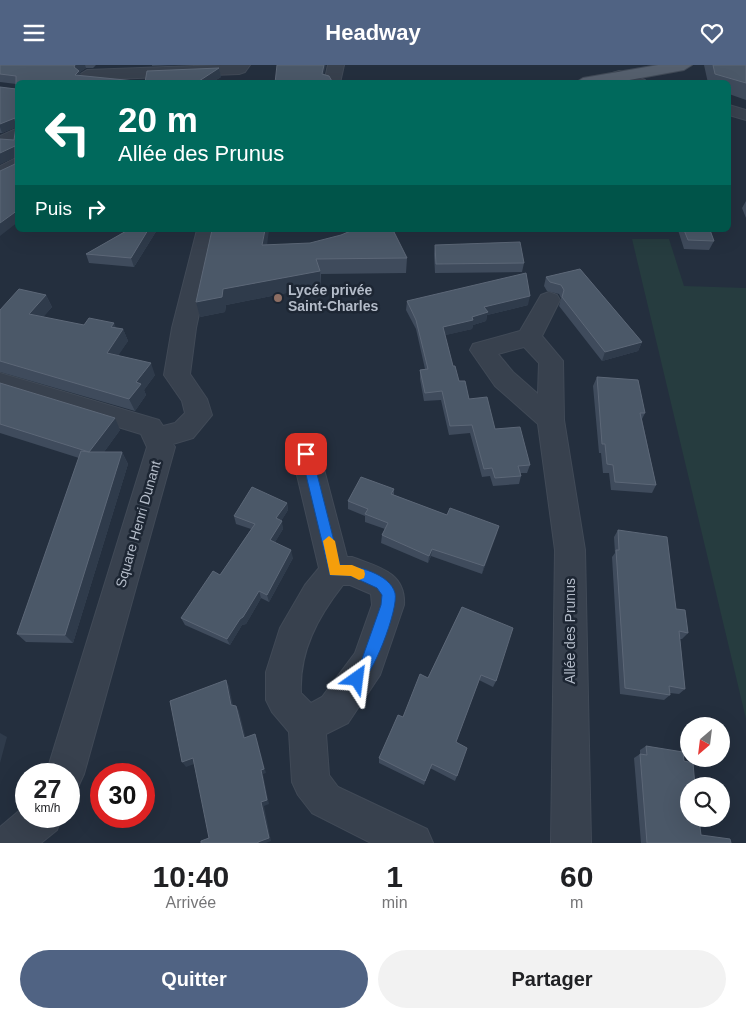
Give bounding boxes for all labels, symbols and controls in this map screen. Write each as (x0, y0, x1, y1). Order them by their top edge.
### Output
icon: menu (20, 19, 48, 47)
icon: heart (698, 19, 726, 47)
text: Headway (325, 20, 421, 45)
icon: left (35, 100, 100, 165)
text: 20 m (118, 100, 198, 139)
text: Allée des Prunus (118, 141, 284, 166)
icon: right (82, 195, 110, 223)
text: Puis (35, 198, 72, 219)
place label: Lycée privée Saint-Charles (288, 282, 378, 314)
marker: Lycée privée Saint-Charles (272, 292, 284, 304)
pin (285, 433, 327, 475)
icon: arrive (292, 440, 320, 468)
street label: Square Henri Dunant (112, 458, 164, 589)
street label: Allée des Prunus (562, 578, 578, 684)
position arrow (330, 652, 382, 704)
north arrow (680, 717, 730, 767)
map controls (680, 717, 730, 827)
speed limit sign: 30 (90, 763, 155, 828)
text: 27 (34, 775, 61, 803)
button: search (680, 777, 730, 827)
text: km/h (34, 801, 61, 815)
text: 10:40 (153, 860, 229, 893)
text: 1 (386, 860, 403, 893)
text: 60 (560, 860, 593, 893)
text: Arrivée (166, 894, 216, 911)
text: min (382, 894, 408, 911)
text: m (570, 894, 583, 911)
button: Quitter (20, 950, 368, 1008)
button: Partager (378, 950, 726, 1008)

